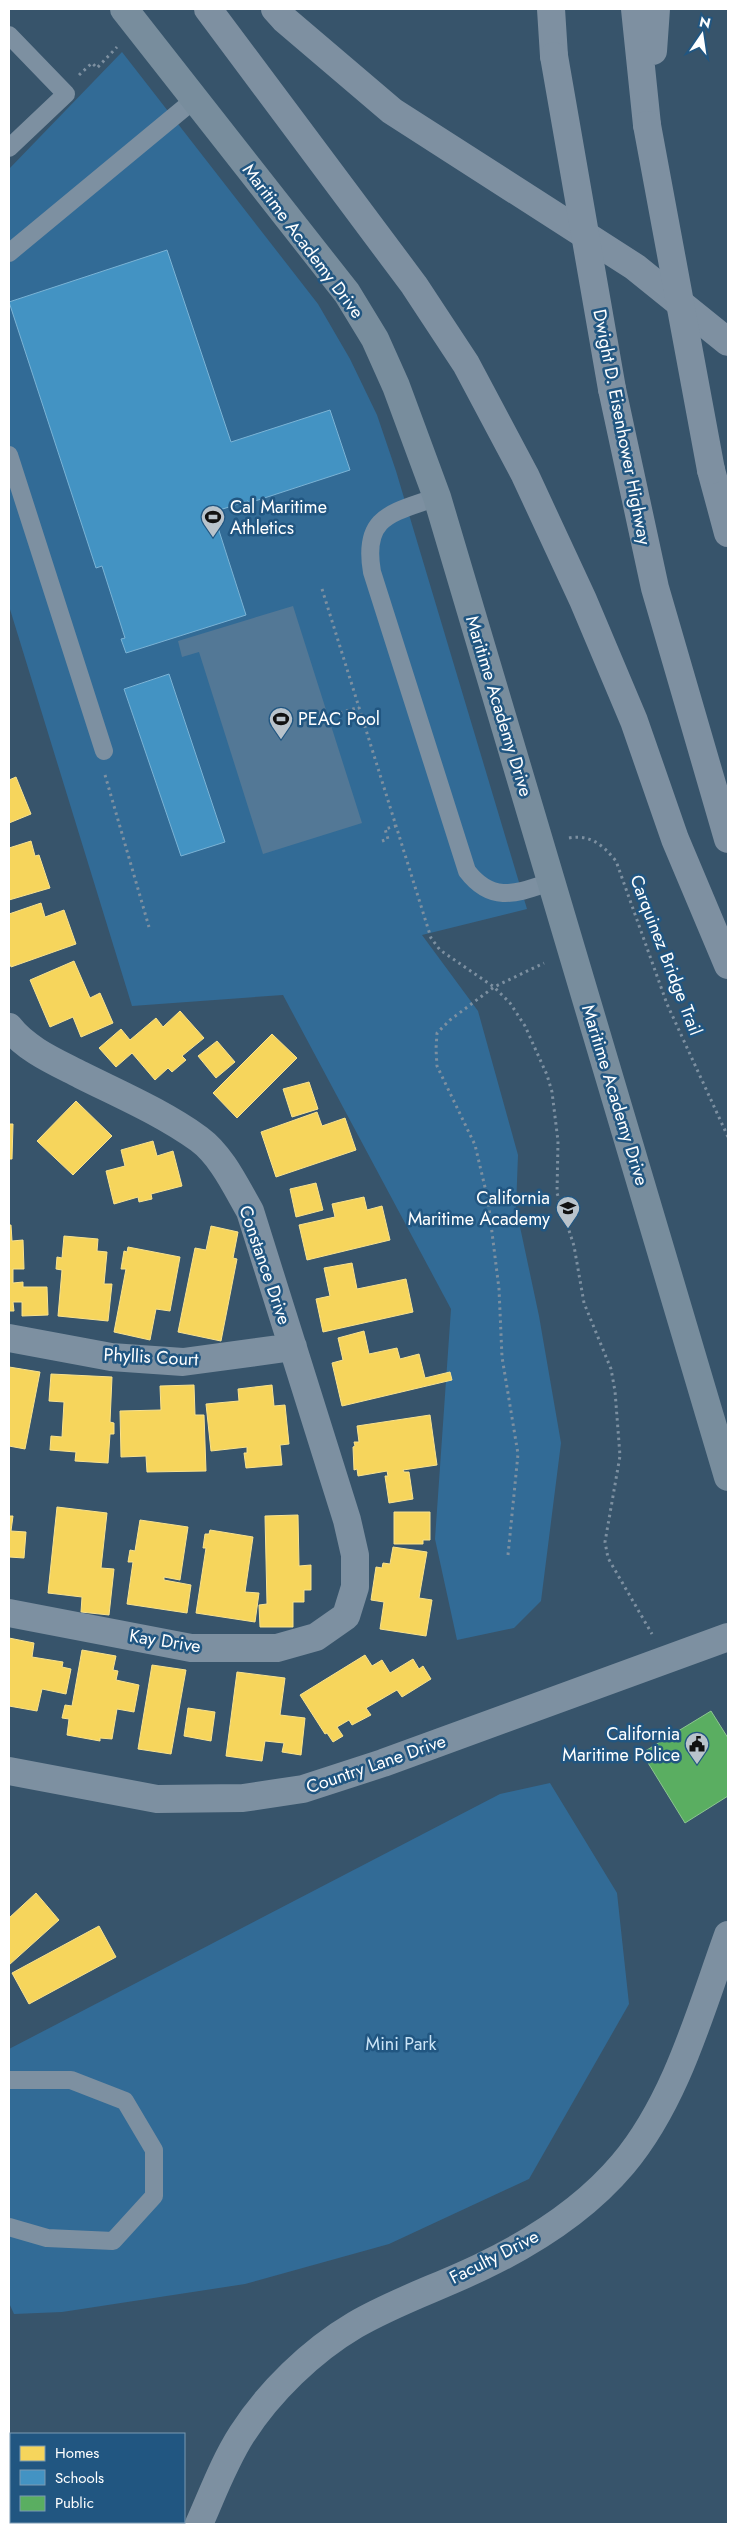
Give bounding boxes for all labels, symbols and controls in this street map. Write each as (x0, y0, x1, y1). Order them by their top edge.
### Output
north arrow (677, 10, 727, 60)
text: N (697, 11, 713, 33)
street label: Maritime Academy Drive (236, 158, 370, 324)
street label: Dwight D. Eisenhower Highway (586, 307, 658, 547)
place label: Cal Maritime Athletics (230, 494, 327, 541)
sports icon: Cal Maritime Athletics (200, 504, 226, 538)
street label: Maritime Academy Drive (459, 612, 539, 800)
sports icon: PEAC Pool (268, 706, 294, 740)
place label: PEAC Pool (298, 706, 380, 732)
street label: Carquinez Bridge Trail (623, 871, 709, 1039)
street label: Maritime Academy Drive (575, 1001, 655, 1189)
place label: California Maritime Academy (408, 1185, 550, 1232)
school or university icon: California Maritime Academy (555, 1195, 581, 1229)
street label: Constance Drive (232, 1202, 298, 1328)
street label: Phyllis Court (103, 1342, 200, 1372)
street label: Kay Drive (127, 1623, 203, 1659)
place label: California Maritime Police (562, 1721, 680, 1768)
street label: Country Lane Drive (303, 1728, 449, 1800)
public building icon: California Maritime Police (684, 1731, 710, 1765)
park label: Mini Park (366, 2031, 437, 2057)
street label: Faculty Drive (445, 2223, 543, 2291)
legend (10, 2433, 185, 2523)
text: Homes (55, 2442, 99, 2464)
text: Schools (55, 2467, 104, 2489)
text: Public (55, 2492, 94, 2514)

